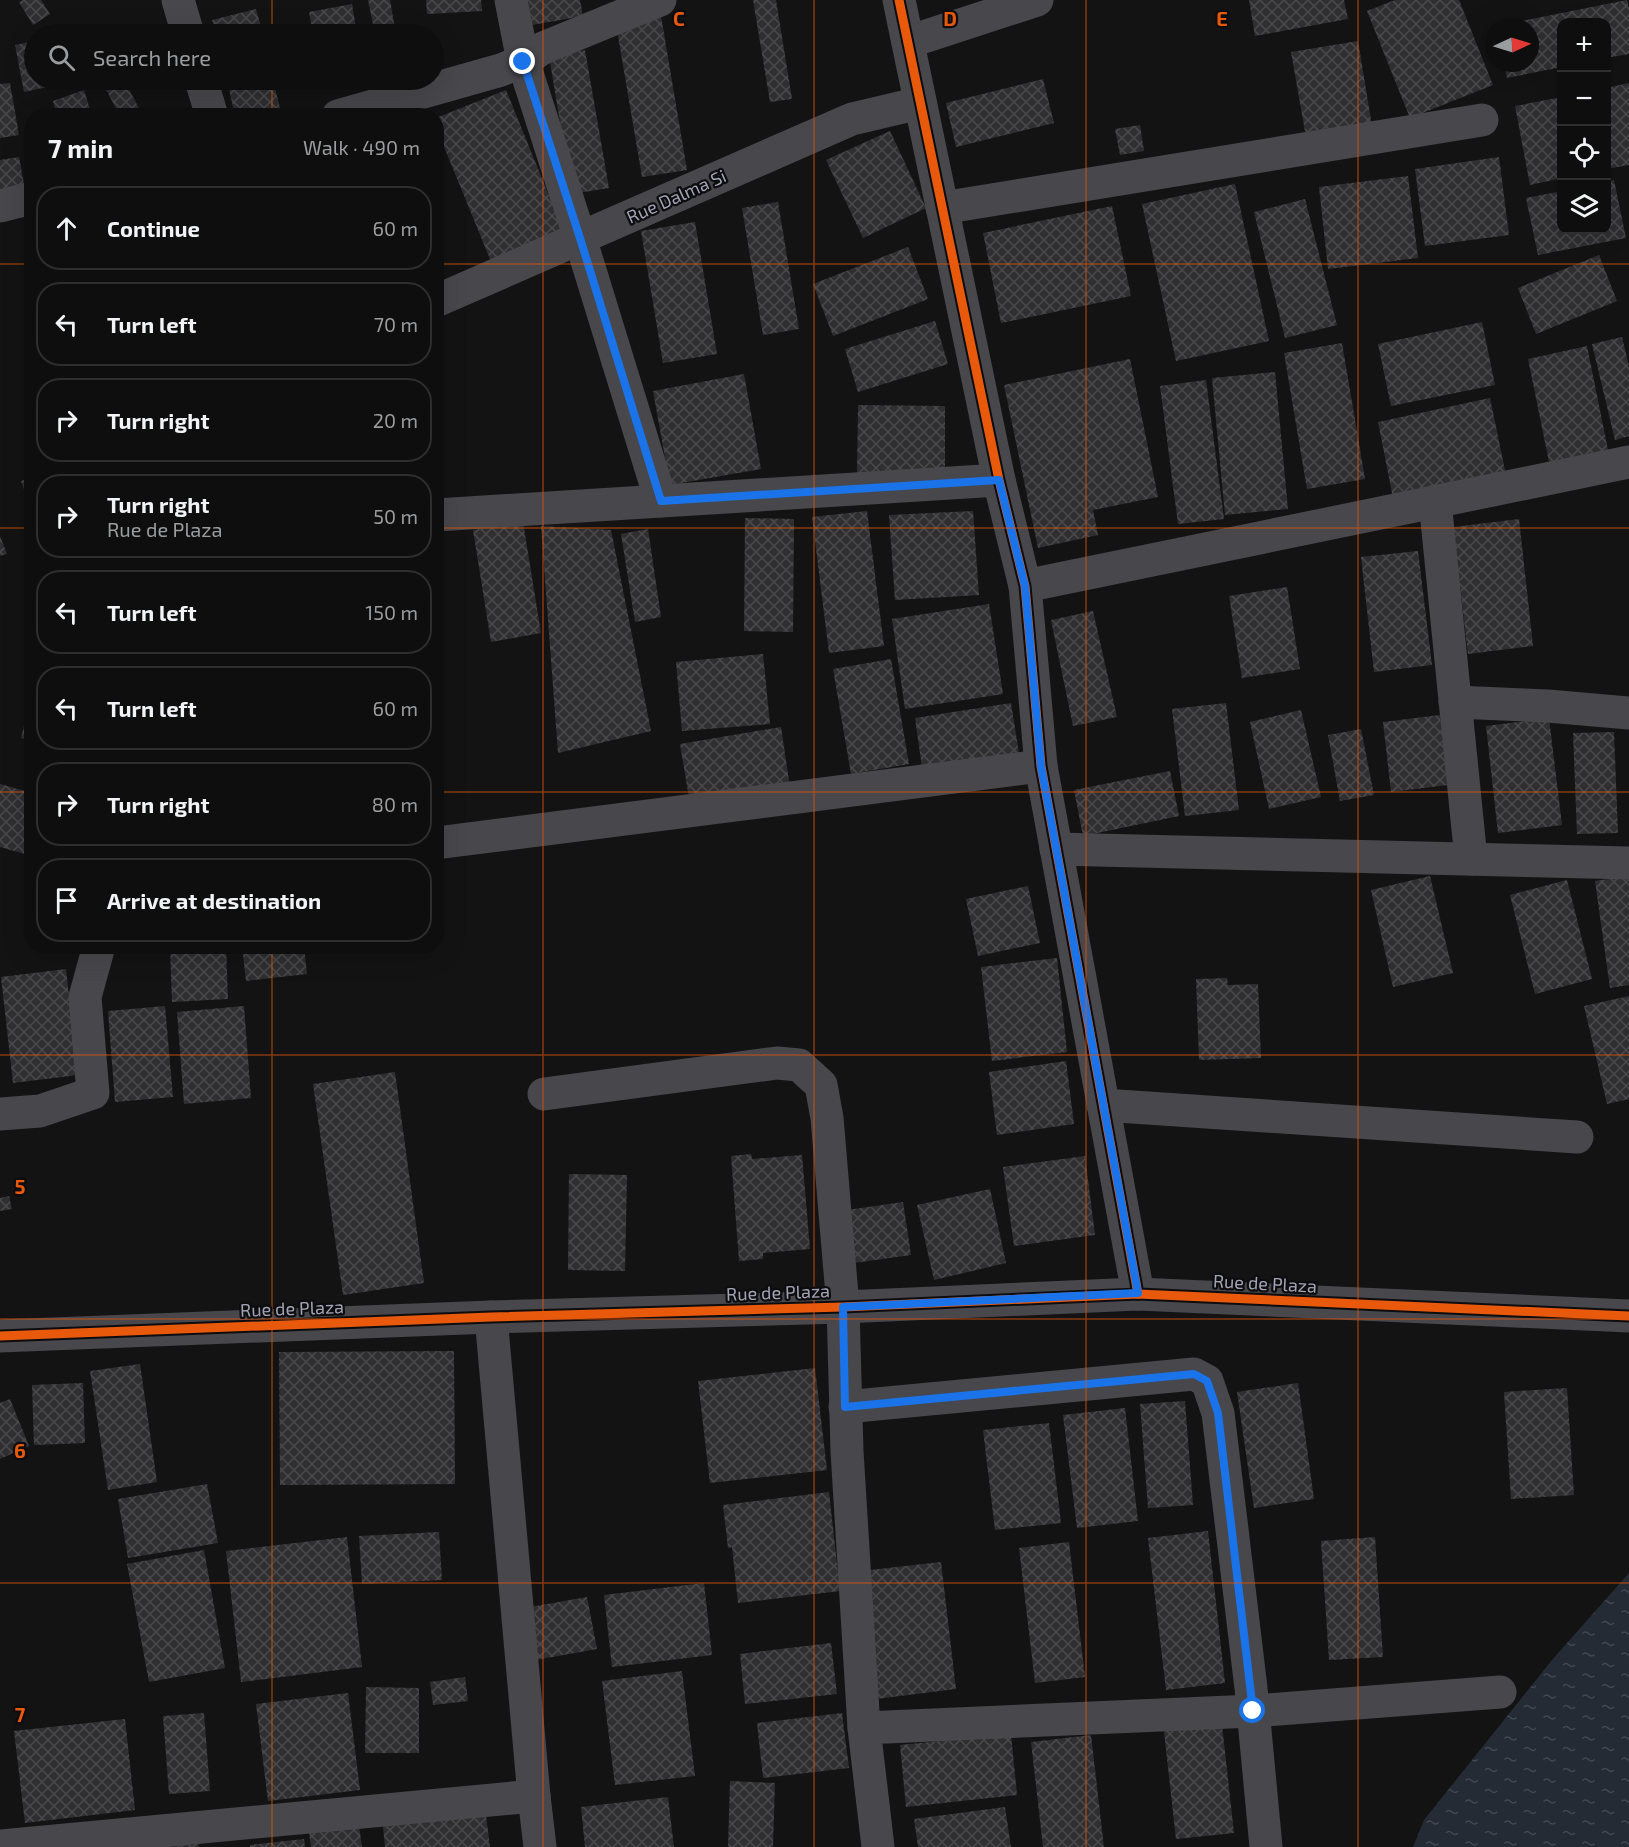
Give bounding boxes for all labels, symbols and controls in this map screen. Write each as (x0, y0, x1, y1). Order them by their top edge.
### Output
text: C (673, 6, 685, 30)
text: D (943, 6, 957, 30)
text: E (1216, 6, 1228, 30)
north arrow (1485, 18, 1539, 72)
map controls (1557, 18, 1611, 234)
button: + (1557, 18, 1611, 72)
search box (24, 24, 444, 90)
icon: search (45, 41, 78, 74)
text: Search here (93, 44, 211, 70)
route end (509, 48, 535, 74)
button: − (1557, 72, 1611, 126)
button: locate (1557, 126, 1611, 180)
text: 7 min (48, 132, 113, 163)
text: Walk · 490 m (303, 135, 420, 159)
street label: Rue Dalma Si (623, 164, 729, 228)
button: layers (1557, 180, 1611, 234)
icon: ahead (50, 212, 83, 245)
text: Continue (107, 215, 200, 241)
text: 60 m (373, 216, 418, 240)
icon: left (50, 308, 83, 341)
text: Turn left (107, 311, 196, 337)
text: 70 m (374, 312, 418, 336)
icon: right (50, 404, 83, 437)
text: Turn right (107, 407, 209, 433)
text: 20 m (373, 408, 418, 432)
text: Turn right (107, 491, 209, 517)
icon: right (50, 500, 83, 533)
text: 50 m (373, 504, 418, 528)
text: Rue de Plaza (107, 517, 223, 541)
icon: left (50, 596, 83, 629)
text: Turn left (107, 599, 196, 625)
text: 150 m (365, 600, 418, 624)
icon: left (50, 692, 83, 725)
text: Turn left (107, 695, 196, 721)
text: 60 m (373, 696, 418, 720)
icon: right (50, 788, 83, 821)
text: Turn right (107, 791, 209, 817)
text: 80 m (372, 792, 418, 816)
icon: arrive (50, 884, 83, 917)
text: Arrive at destination (107, 887, 321, 913)
text: 5 (14, 1174, 26, 1198)
street label: Rue de Plaza (1213, 1269, 1317, 1297)
street label: Rue de Plaza (726, 1279, 830, 1305)
street label: Rue de Plaza (240, 1295, 344, 1321)
text: 6 (14, 1438, 26, 1462)
route start (1239, 1697, 1265, 1723)
text: 7 (15, 1702, 26, 1726)

